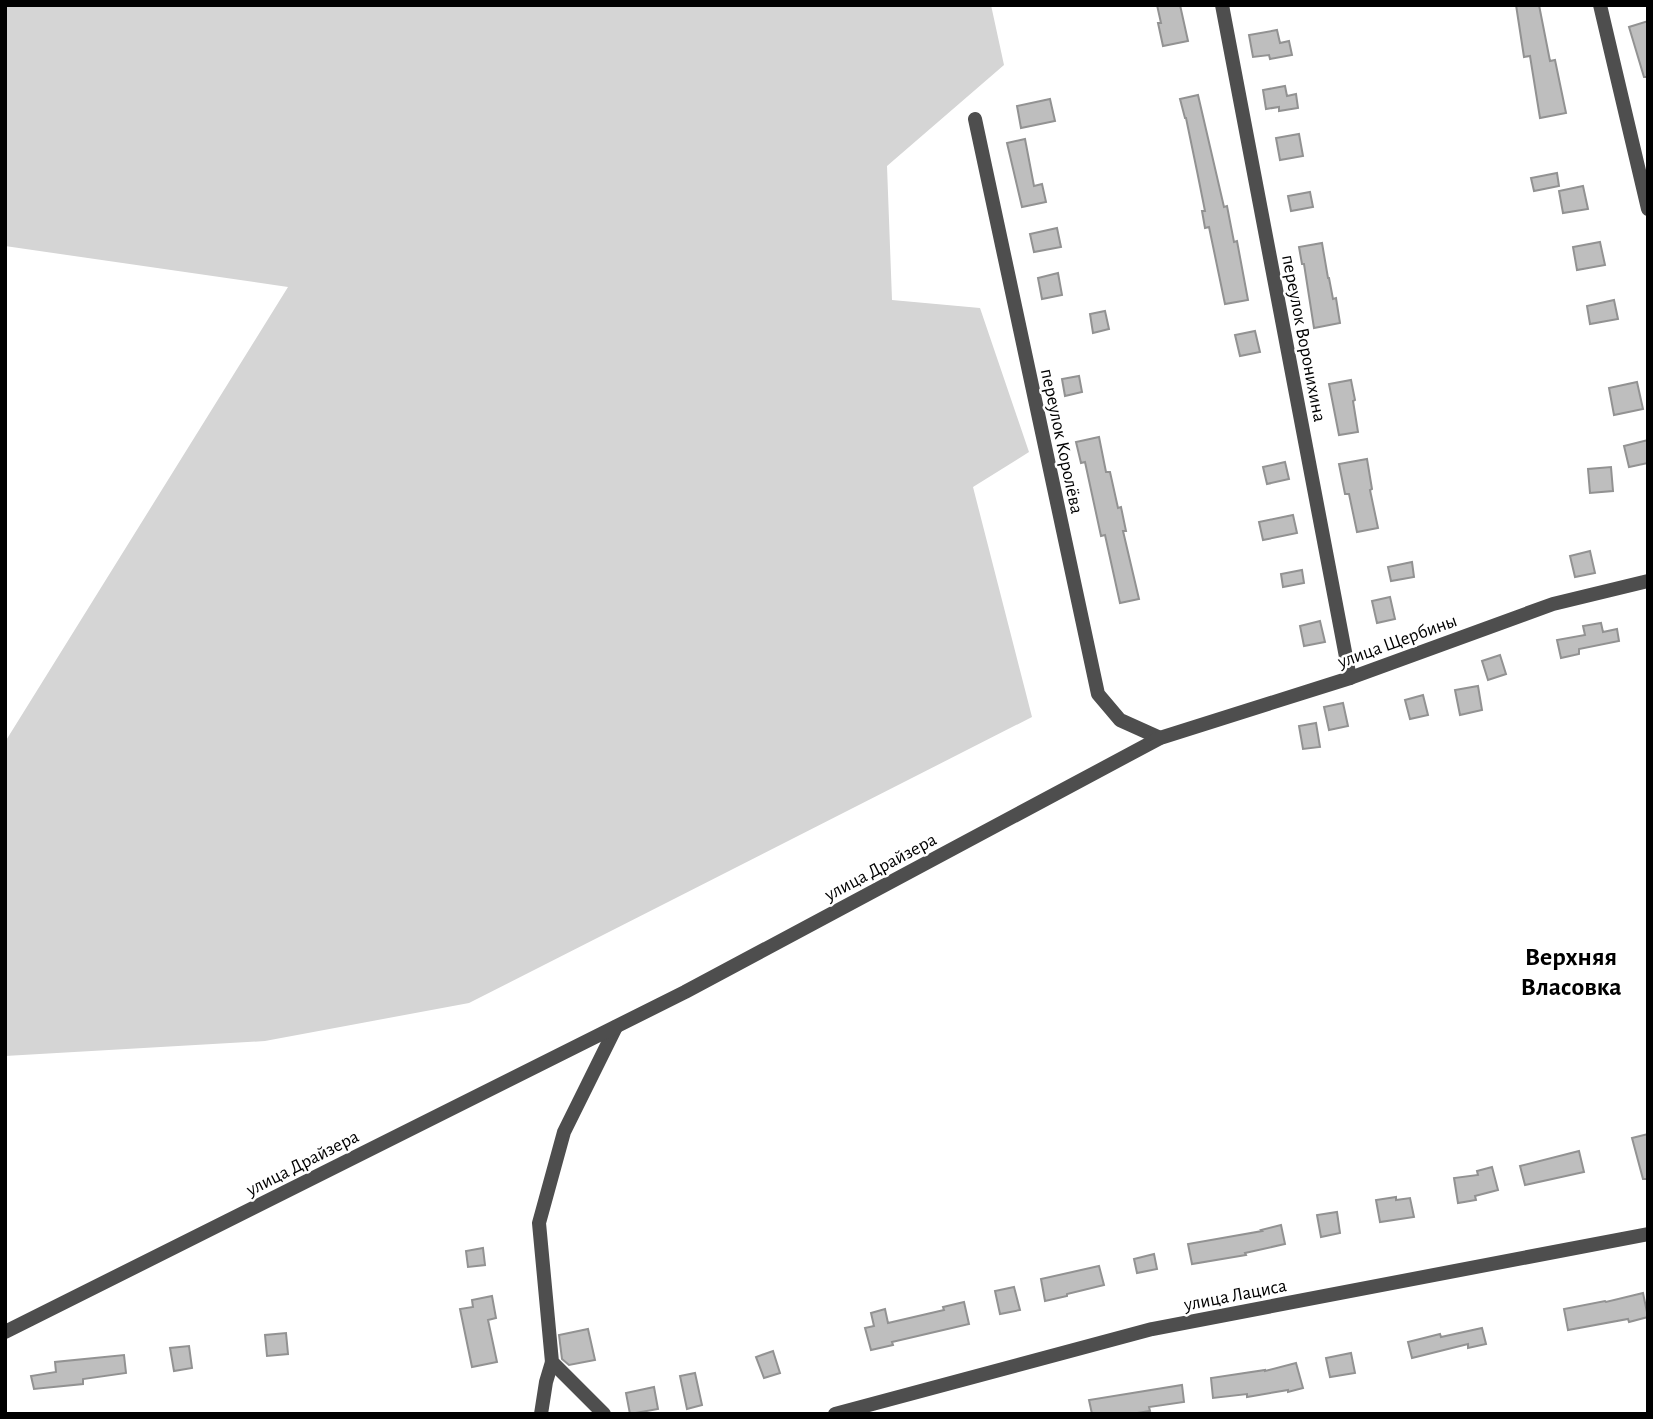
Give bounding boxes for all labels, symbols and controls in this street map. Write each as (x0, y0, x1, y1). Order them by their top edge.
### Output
street label: переулок Воронихина (1278, 253, 1329, 424)
street label: переулок Королёва (1037, 367, 1086, 516)
street label: улица Щербины (1334, 611, 1460, 672)
street label: улица Драйзера (821, 830, 940, 905)
district label: Верхняя Власовка (1520, 944, 1622, 1000)
street label: улица Драйзера (242, 1127, 362, 1200)
street label: улица Лациса (1181, 1276, 1289, 1315)

